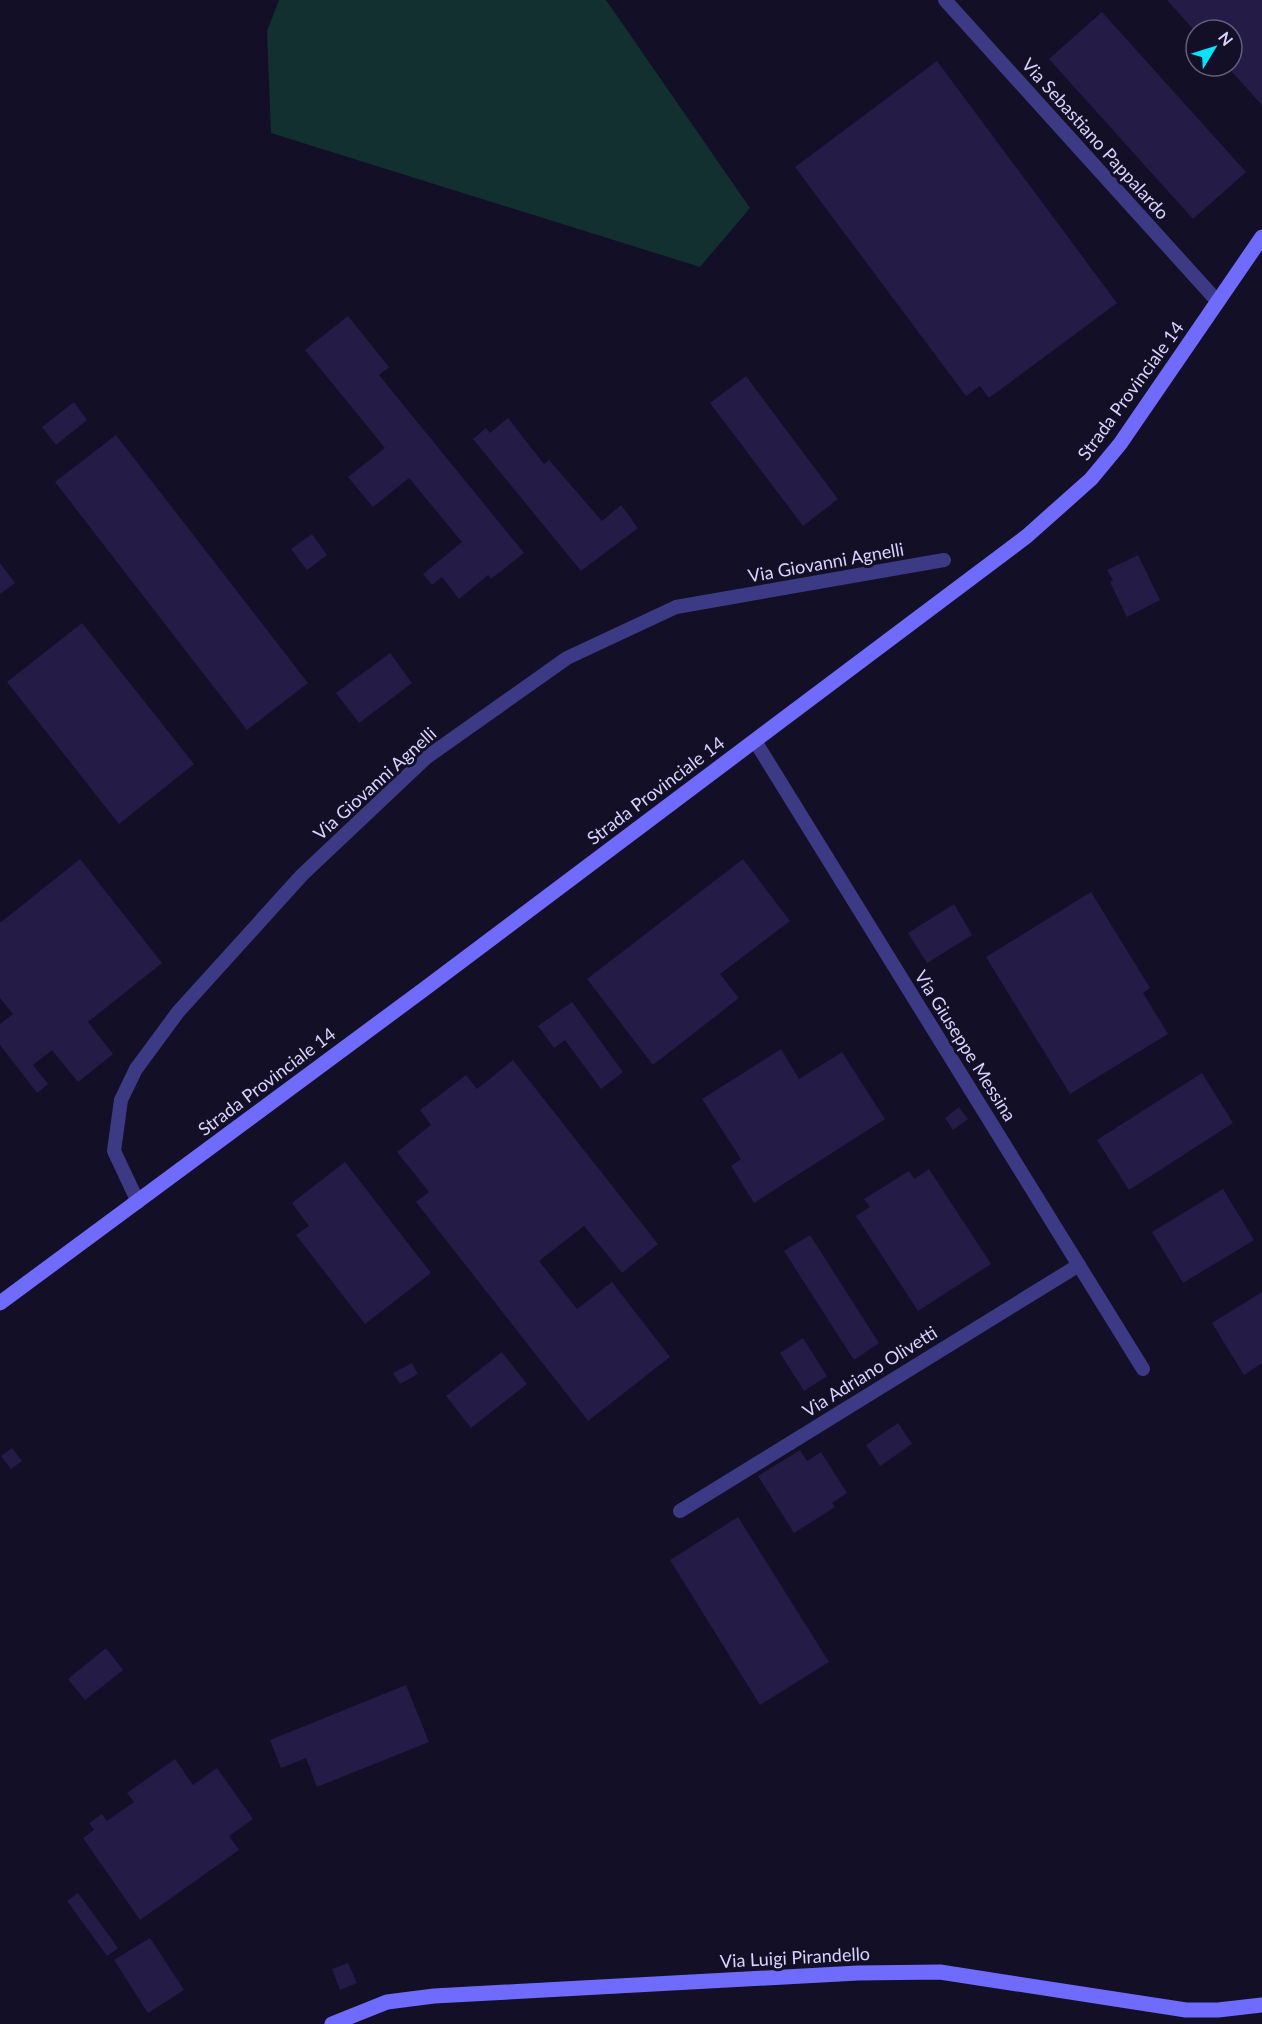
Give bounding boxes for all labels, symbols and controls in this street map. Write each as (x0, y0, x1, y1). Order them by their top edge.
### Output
north arrow (1184, 18, 1244, 78)
text: N (1215, 28, 1237, 49)
street label: Via Sebastiano Pappalardo (1018, 53, 1174, 223)
street label: Strada Provinciale 14 (1072, 317, 1188, 464)
street label: Via Giovanni Agnelli (746, 537, 905, 587)
street label: Via Giovanni Agnelli (308, 722, 440, 844)
street label: Strada Provinciale 14 (582, 731, 728, 849)
street label: Via Giuseppe Messina (910, 966, 1021, 1125)
street label: Strada Provinciale 14 (193, 1022, 339, 1140)
street label: Via Adriano Olivetti (798, 1321, 941, 1421)
street label: Via Luigi Pirandello (719, 1942, 871, 1972)

